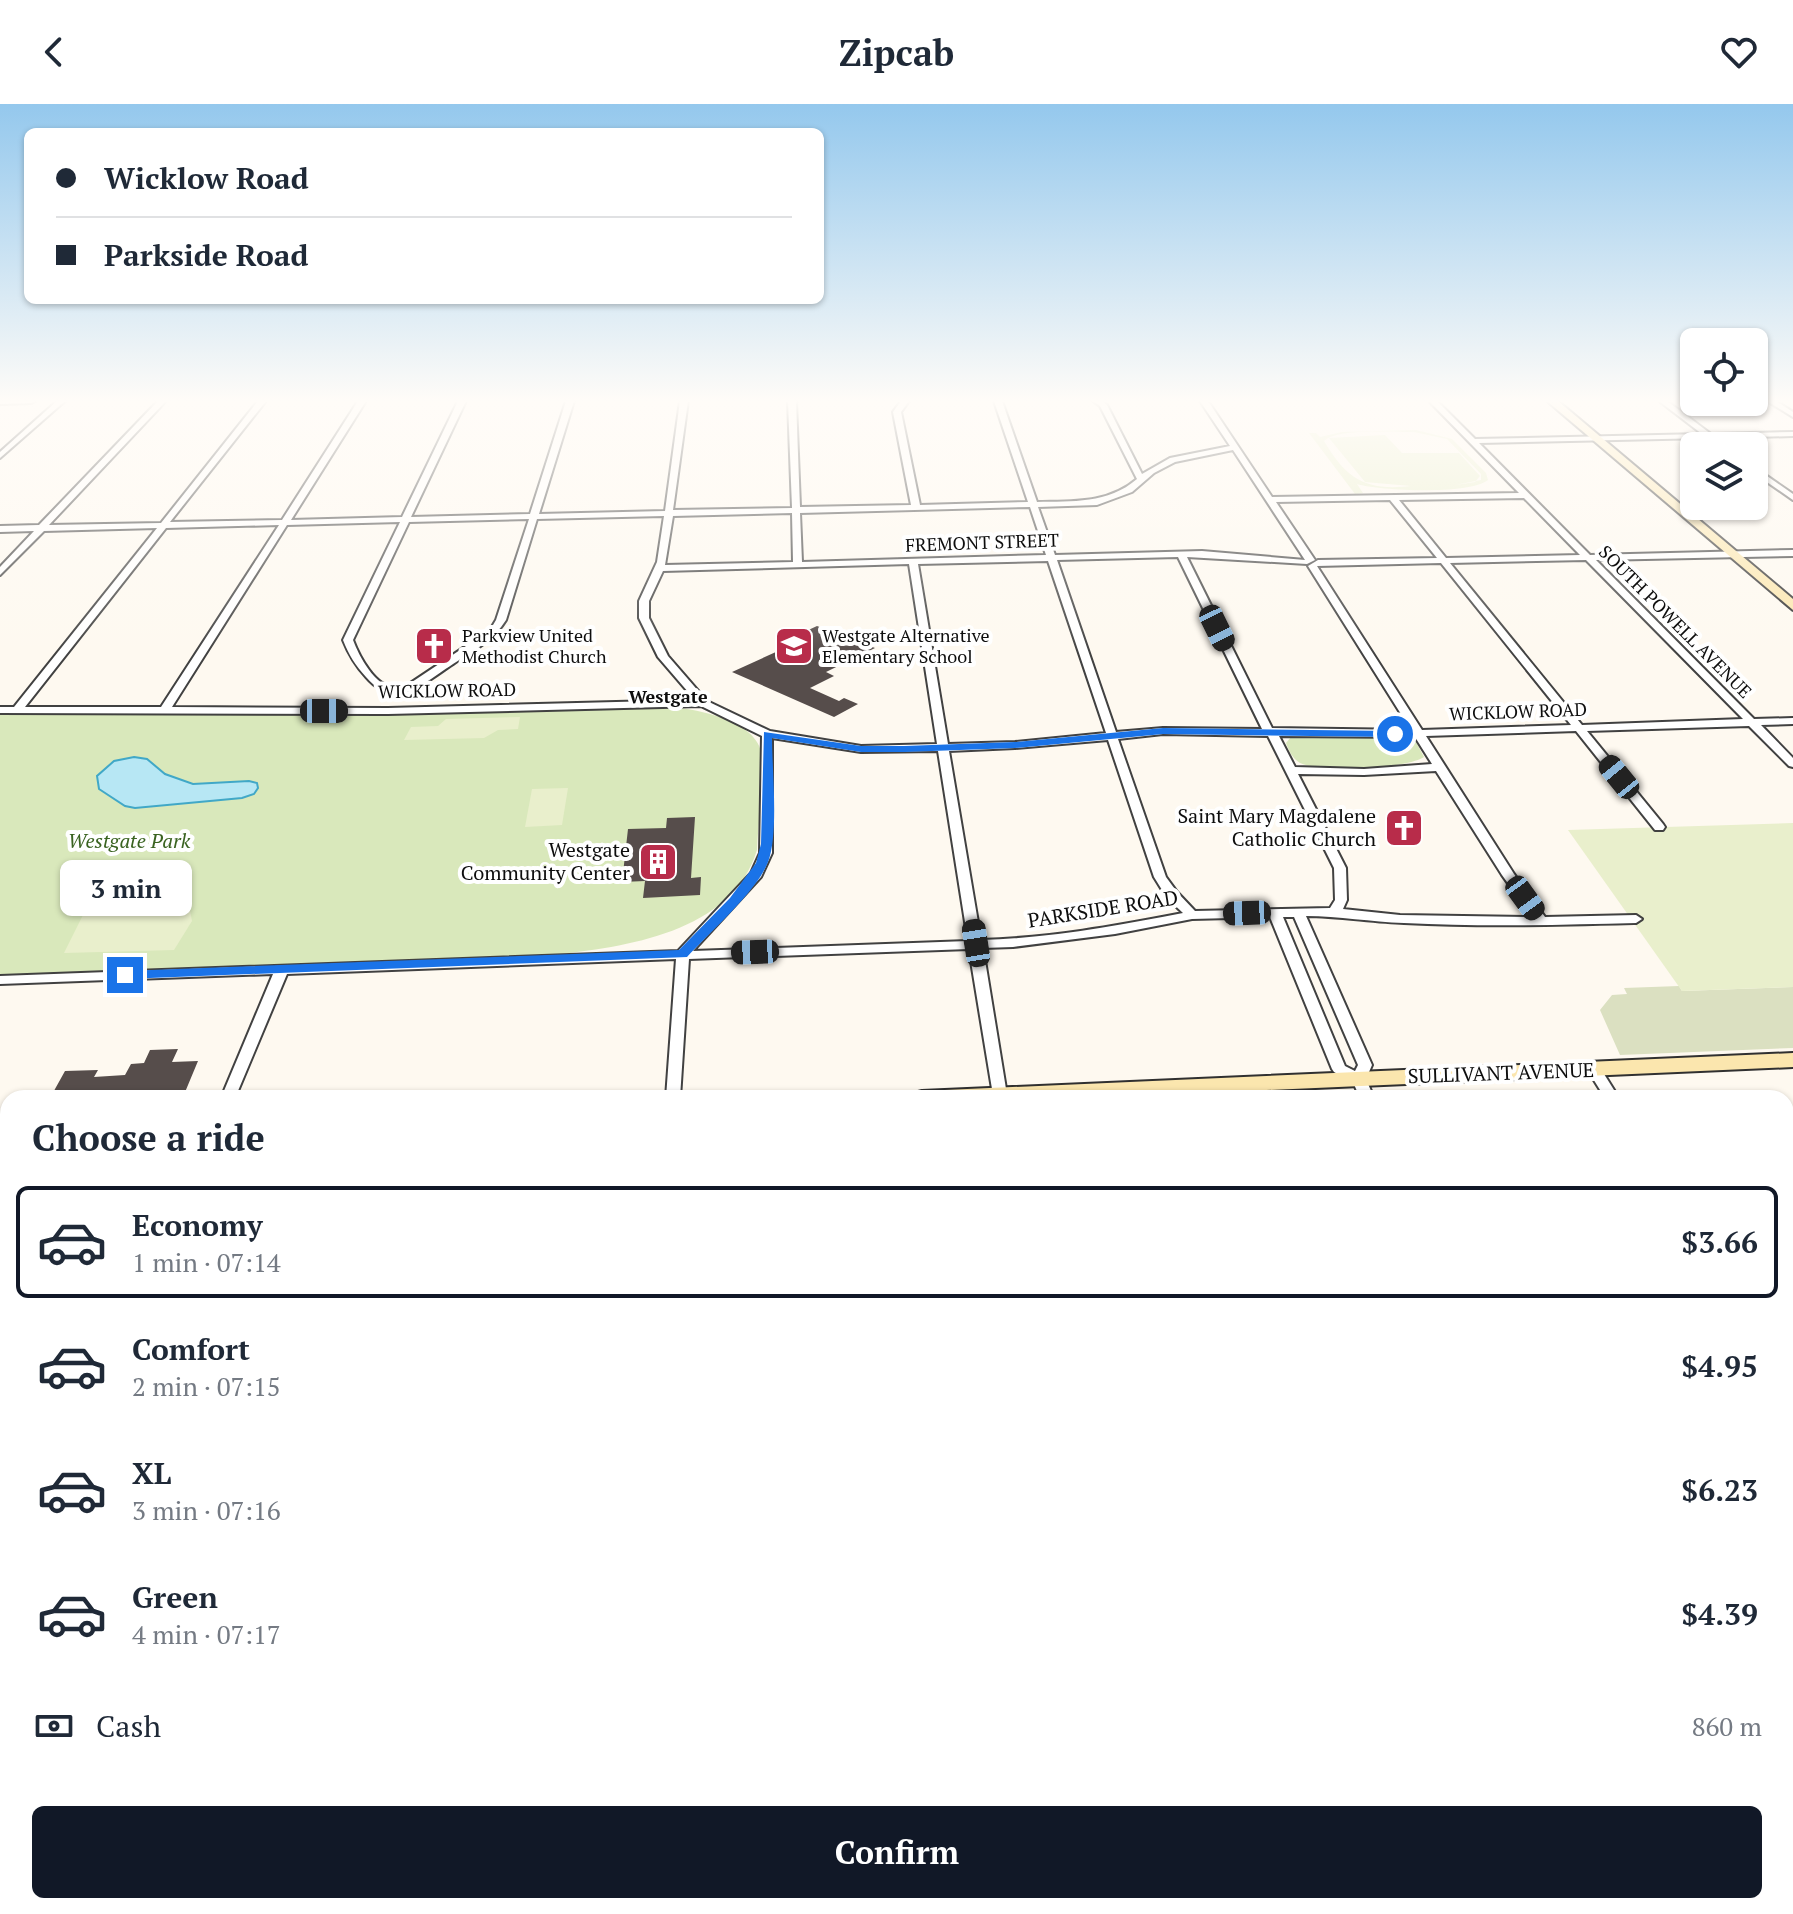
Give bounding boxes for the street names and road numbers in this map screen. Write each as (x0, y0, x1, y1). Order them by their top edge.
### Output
street label: FREMONT STREET (905, 527, 1059, 557)
street label: SOUTH POWELL AVENUE (1594, 540, 1757, 703)
street label: WICKLOW ROAD (378, 677, 516, 703)
street label: WICKLOW ROAD (1449, 697, 1587, 725)
street label: PARKSIDE ROAD (1026, 883, 1180, 934)
street label: SULLIVANT AVENUE (1407, 1056, 1595, 1089)

